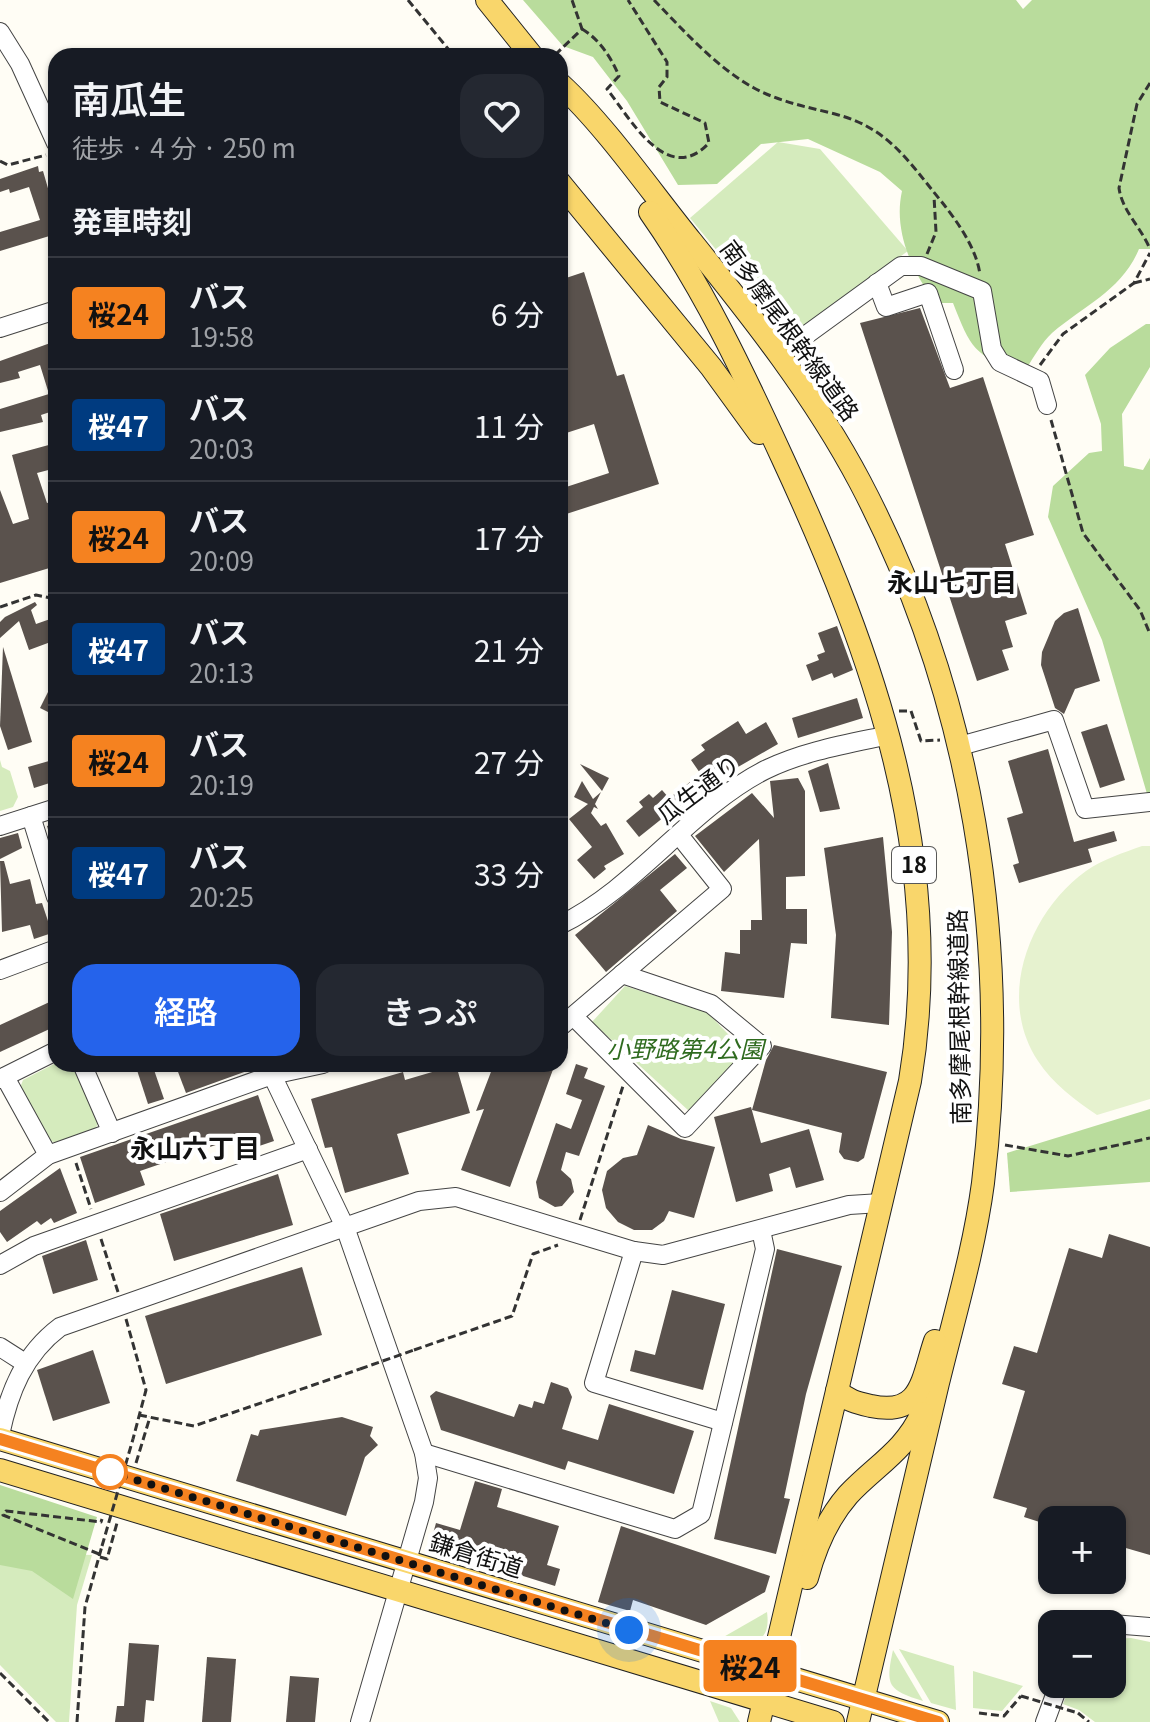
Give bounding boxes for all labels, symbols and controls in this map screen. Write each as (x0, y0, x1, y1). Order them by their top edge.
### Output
text: 南瓜生 (72, 70, 186, 125)
button: heart (460, 74, 544, 158)
text: 徒歩 · 4 分 · 250 m (72, 128, 296, 165)
text: 発車時刻 (72, 198, 192, 242)
street label: 南多摩尾根幹線道路 (713, 232, 869, 427)
text: バス (189, 273, 249, 317)
text: 6 分 (491, 291, 544, 335)
text: 桜24 (88, 293, 149, 333)
text: 19:58 (189, 317, 254, 354)
text: バス (189, 385, 249, 429)
text: 11 分 (474, 403, 544, 447)
text: 桜47 (88, 405, 149, 445)
text: 20:03 (189, 429, 254, 466)
text: バス (189, 497, 249, 541)
text: 17 分 (474, 515, 544, 559)
text: 桜24 (88, 517, 149, 557)
text: 20:09 (189, 541, 254, 578)
district label: 永山七丁目 (887, 562, 1017, 599)
text: バス (189, 609, 249, 653)
text: 21 分 (474, 627, 544, 671)
text: 桜47 (88, 629, 149, 669)
text: 20:13 (189, 653, 254, 690)
text: バス (189, 721, 249, 765)
text: 27 分 (474, 739, 544, 783)
text: 桜24 (88, 741, 149, 781)
street label: 瓜生通り (649, 745, 746, 831)
text: 20:19 (189, 765, 254, 802)
text: バス (189, 833, 249, 877)
road number: 18 (892, 847, 936, 883)
text: 33 分 (474, 851, 544, 895)
text: 桜47 (88, 853, 149, 893)
text: 20:25 (189, 877, 254, 914)
street label: 南多摩尾根幹線道路 (938, 909, 977, 1125)
button: 経路 (72, 964, 300, 1056)
button: きっぷ (316, 964, 544, 1056)
park label: 小野路第4公園 (606, 1030, 767, 1065)
district label: 永山六丁目 (130, 1128, 260, 1165)
unlabelled marker (93, 1455, 127, 1489)
map controls (1038, 1506, 1126, 1698)
button: + (1038, 1506, 1126, 1594)
street label: 鎌倉街道 (426, 1523, 528, 1584)
your location (609, 1610, 649, 1650)
button: − (1038, 1610, 1126, 1698)
line badge: 桜24 (704, 1640, 796, 1692)
text: 桜24 (719, 1646, 781, 1686)

